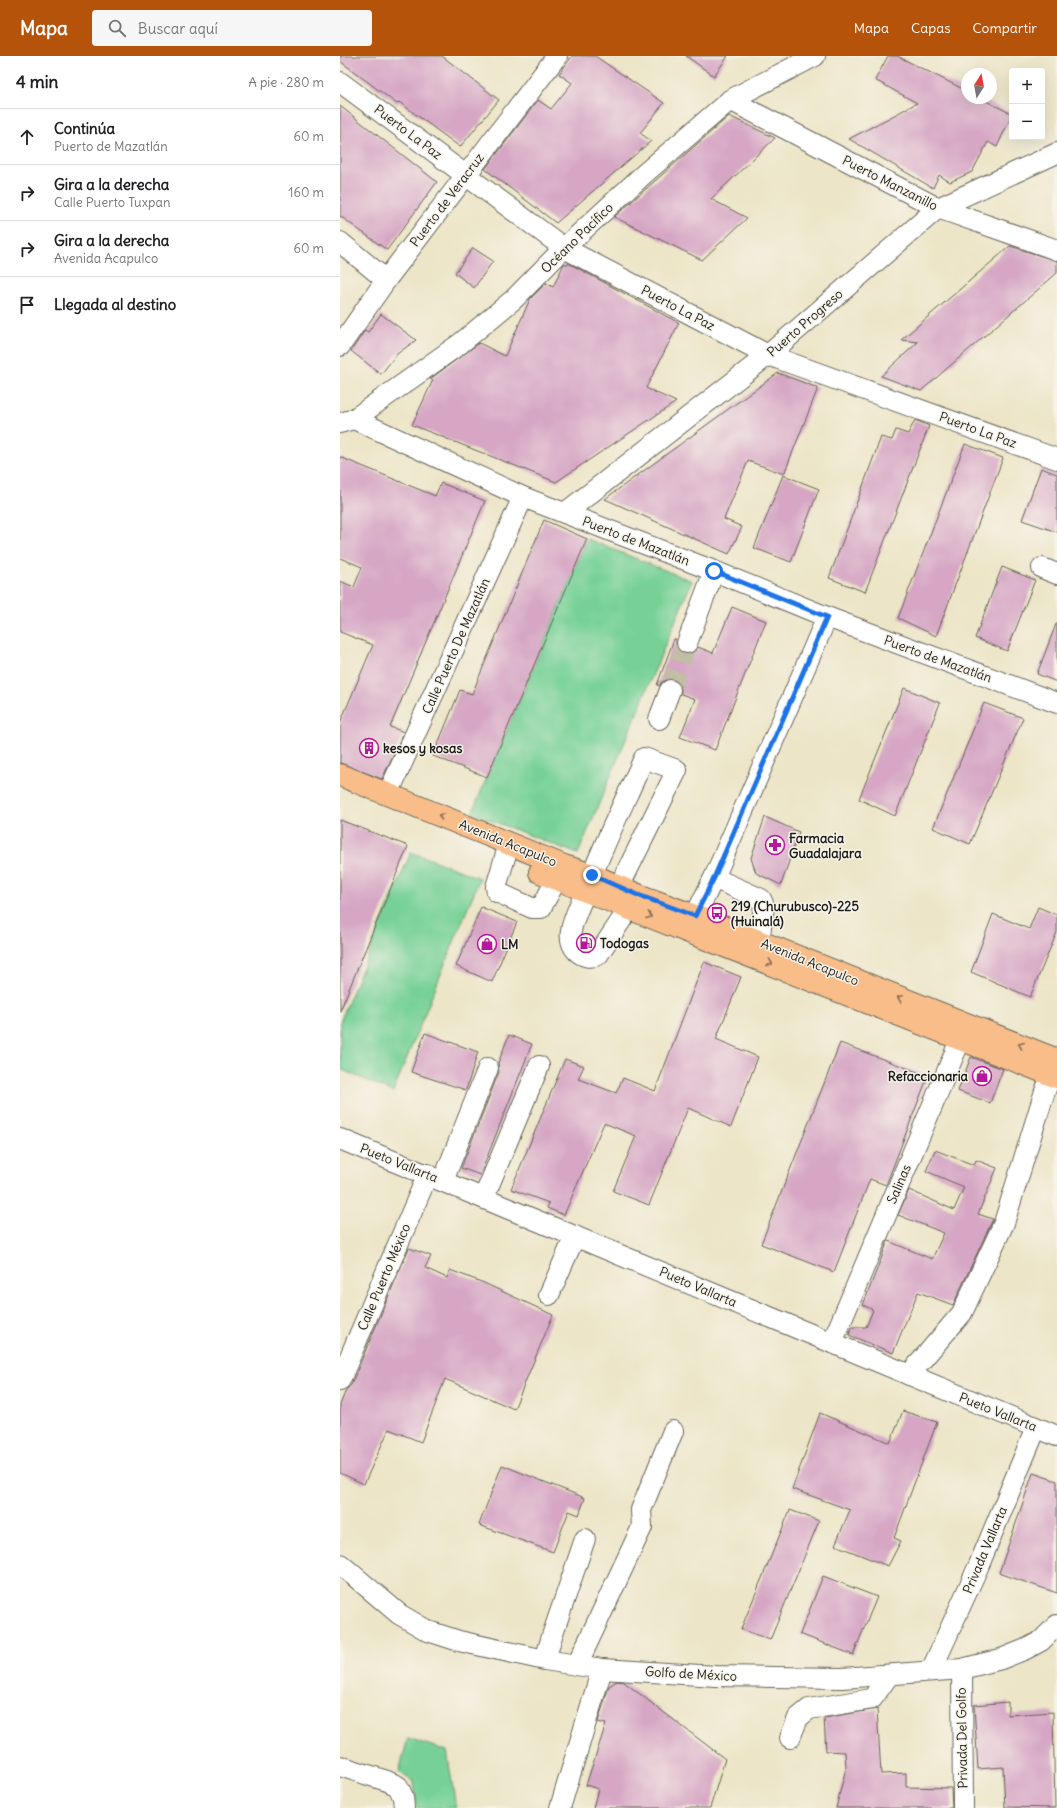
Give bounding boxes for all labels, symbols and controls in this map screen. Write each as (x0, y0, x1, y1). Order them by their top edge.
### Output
search box (92, 10, 372, 46)
text: Mapa (20, 16, 68, 40)
icon: search (106, 17, 128, 39)
text: Buscar aquí (138, 19, 218, 38)
text: Mapa (854, 19, 889, 37)
text: Capas (911, 19, 951, 37)
text: Compartir (973, 19, 1037, 37)
north arrow (961, 68, 997, 104)
map controls (1009, 68, 1045, 140)
button: + (1009, 68, 1045, 104)
text: 4 min (16, 71, 58, 93)
text: A pie · 280 m (248, 74, 324, 91)
street label: Puerto La Paz (371, 101, 445, 163)
button: − (1009, 104, 1045, 140)
text: Continúa (54, 119, 115, 138)
icon: ahead (16, 126, 38, 148)
text: 60 m (293, 128, 324, 145)
text: Puerto de Mazatlán (54, 138, 168, 155)
street label: Puerto de Veracruz (406, 150, 488, 250)
street label: Puerto Manzanillo (839, 152, 941, 214)
text: Gira a la derecha (54, 175, 169, 194)
icon: right (16, 182, 38, 204)
text: 160 m (288, 184, 324, 201)
text: Calle Puerto Tuxpan (54, 194, 170, 211)
street label: Océano Pacífico (537, 199, 617, 277)
text: Gira a la derecha (54, 231, 169, 250)
icon: right (16, 238, 38, 260)
text: 60 m (293, 240, 324, 257)
text: Avenida Acapulco (54, 250, 158, 267)
street label: Puerto La Paz (638, 281, 718, 335)
street label: Puerto Progreso (764, 285, 846, 361)
icon: arrive (16, 294, 38, 316)
text: Llegada al destino (54, 295, 176, 314)
street label: Puerto La Paz (937, 408, 1019, 452)
street label: Puerto de Mazatlán (580, 513, 693, 569)
route start (705, 562, 723, 580)
street label: Calle Puerto De Mazatlán (418, 575, 494, 717)
street label: Puerto de Mazatlán (882, 632, 995, 687)
building icon: kesos y kosas (358, 737, 380, 759)
place label: kesos y kosas (383, 740, 462, 757)
one-way arrow (437, 813, 445, 821)
street label: Avenida Acapulco (457, 816, 559, 870)
place label: Farmacia Guadalajara (789, 830, 862, 862)
pharmacy icon: Farmacia Guadalajara (764, 834, 786, 856)
route end (583, 866, 601, 884)
place label: 219 (Churubusco)-225 (Huinalá) (731, 898, 859, 930)
bus stop icon: 219 (Churubusco)-225 (Huinalá) (706, 902, 728, 924)
one-way arrow (645, 912, 652, 920)
fuel station icon: Todogas (575, 932, 597, 954)
shop icon: LM (476, 933, 498, 955)
place label: Todogas (600, 935, 649, 952)
street label: Avenida Acapulco (759, 935, 861, 989)
place label: LM (501, 936, 519, 953)
one-way arrow (766, 959, 773, 967)
one-way arrow (896, 994, 903, 1002)
one-way arrow (1017, 1042, 1024, 1050)
shop icon: Refaccionaria (971, 1065, 993, 1087)
place label: Refaccionaria (888, 1068, 969, 1085)
street label: Pueto Vallarta (358, 1140, 440, 1186)
street label: Salinas (883, 1162, 915, 1206)
street label: Calle Puerto México (354, 1221, 414, 1333)
street label: Pueto Vallarta (657, 1263, 739, 1311)
street label: Pueto Vallarta (957, 1389, 1039, 1435)
street label: Privada Vallarta (959, 1504, 1011, 1596)
street label: Golfo de México (644, 1663, 738, 1685)
street label: Privada Del Golfo (953, 1687, 971, 1789)

